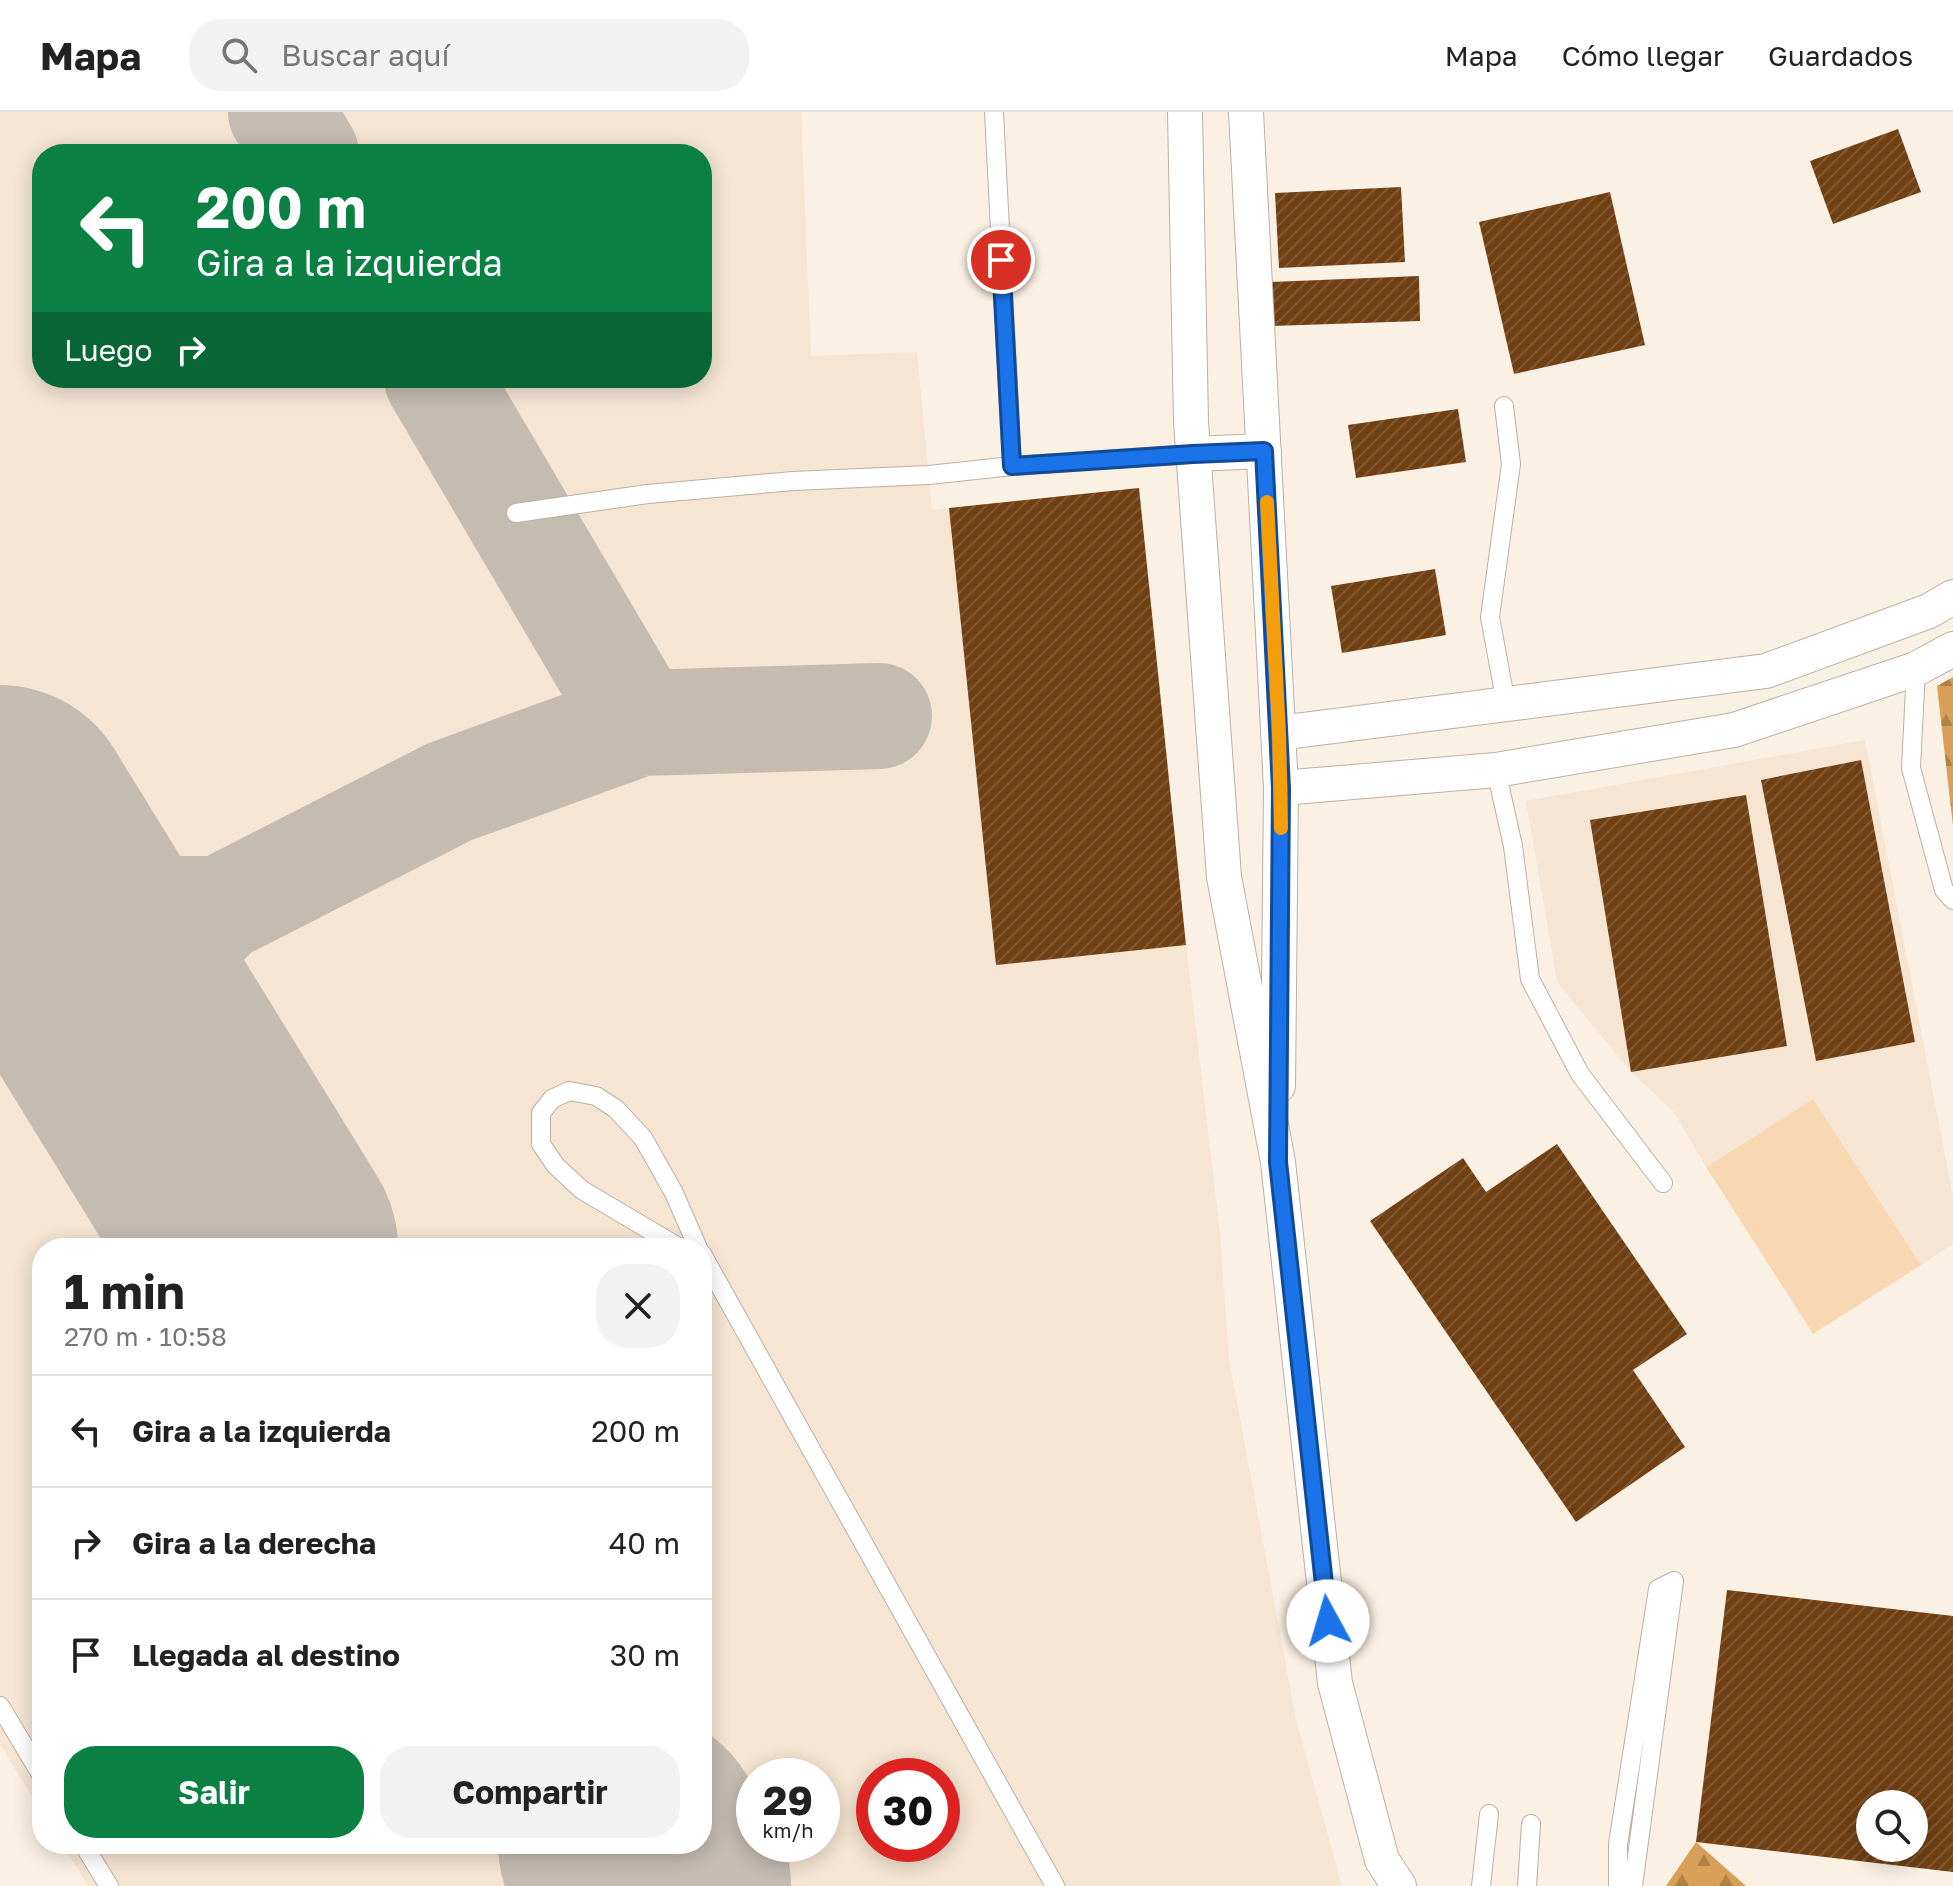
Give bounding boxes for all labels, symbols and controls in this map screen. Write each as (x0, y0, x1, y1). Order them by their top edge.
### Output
search box (189, 19, 749, 91)
text: Mapa (40, 33, 141, 78)
icon: search (217, 33, 261, 77)
text: Buscar aquí (281, 37, 450, 73)
text: Mapa (1445, 39, 1518, 72)
text: Cómo llegar (1562, 39, 1724, 72)
text: Guardados (1768, 39, 1913, 72)
text: 200 m (196, 173, 366, 240)
icon: left (64, 176, 168, 280)
pin (967, 226, 1035, 294)
icon: arrive (979, 238, 1023, 282)
text: Gira a la izquierda (196, 241, 503, 284)
icon: right (169, 328, 213, 372)
text: Luego (64, 332, 153, 368)
text: 1 min (64, 1262, 185, 1320)
button: close (596, 1264, 680, 1348)
text: 270 m · 10:58 (64, 1321, 227, 1352)
icon: left (64, 1409, 108, 1453)
text: Gira a la izquierda (132, 1413, 391, 1449)
text: 200 m (591, 1413, 680, 1449)
icon: right (64, 1521, 108, 1565)
text: Gira a la derecha (132, 1525, 376, 1561)
text: 40 m (609, 1525, 680, 1561)
position arrow (1286, 1579, 1370, 1663)
icon: arrive (64, 1633, 108, 1677)
text: Llegada al destino (132, 1637, 400, 1673)
text: 30 m (610, 1637, 680, 1673)
button: Salir (64, 1746, 364, 1838)
button: Compartir (380, 1746, 680, 1838)
speed limit sign: 30 (856, 1758, 960, 1862)
text: 29 (763, 1776, 813, 1824)
map controls (1856, 1790, 1928, 1862)
button: search (1856, 1790, 1928, 1862)
text: km/h (763, 1818, 813, 1842)

